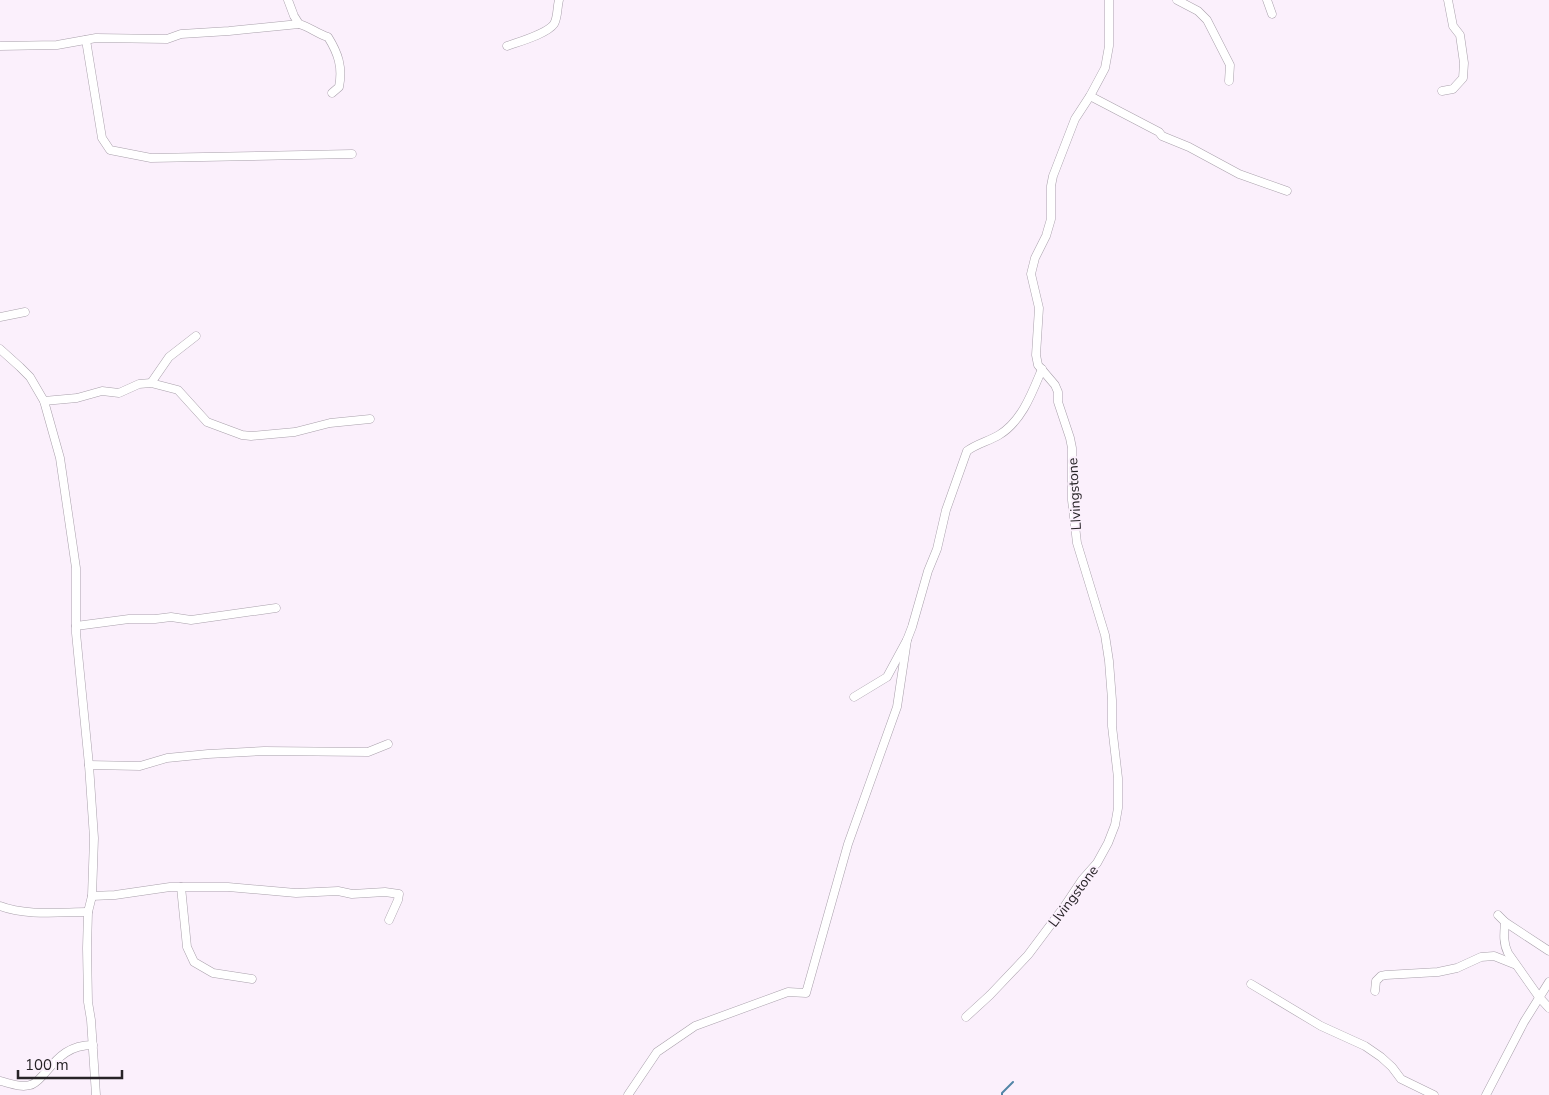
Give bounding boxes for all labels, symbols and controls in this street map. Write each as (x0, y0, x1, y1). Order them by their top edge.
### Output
street label: LIvingstone (1063, 457, 1086, 531)
street label: LIvingstone (1044, 862, 1103, 931)
scale bar (18, 1048, 121, 1080)
text: 100 m (25, 1055, 69, 1075)

